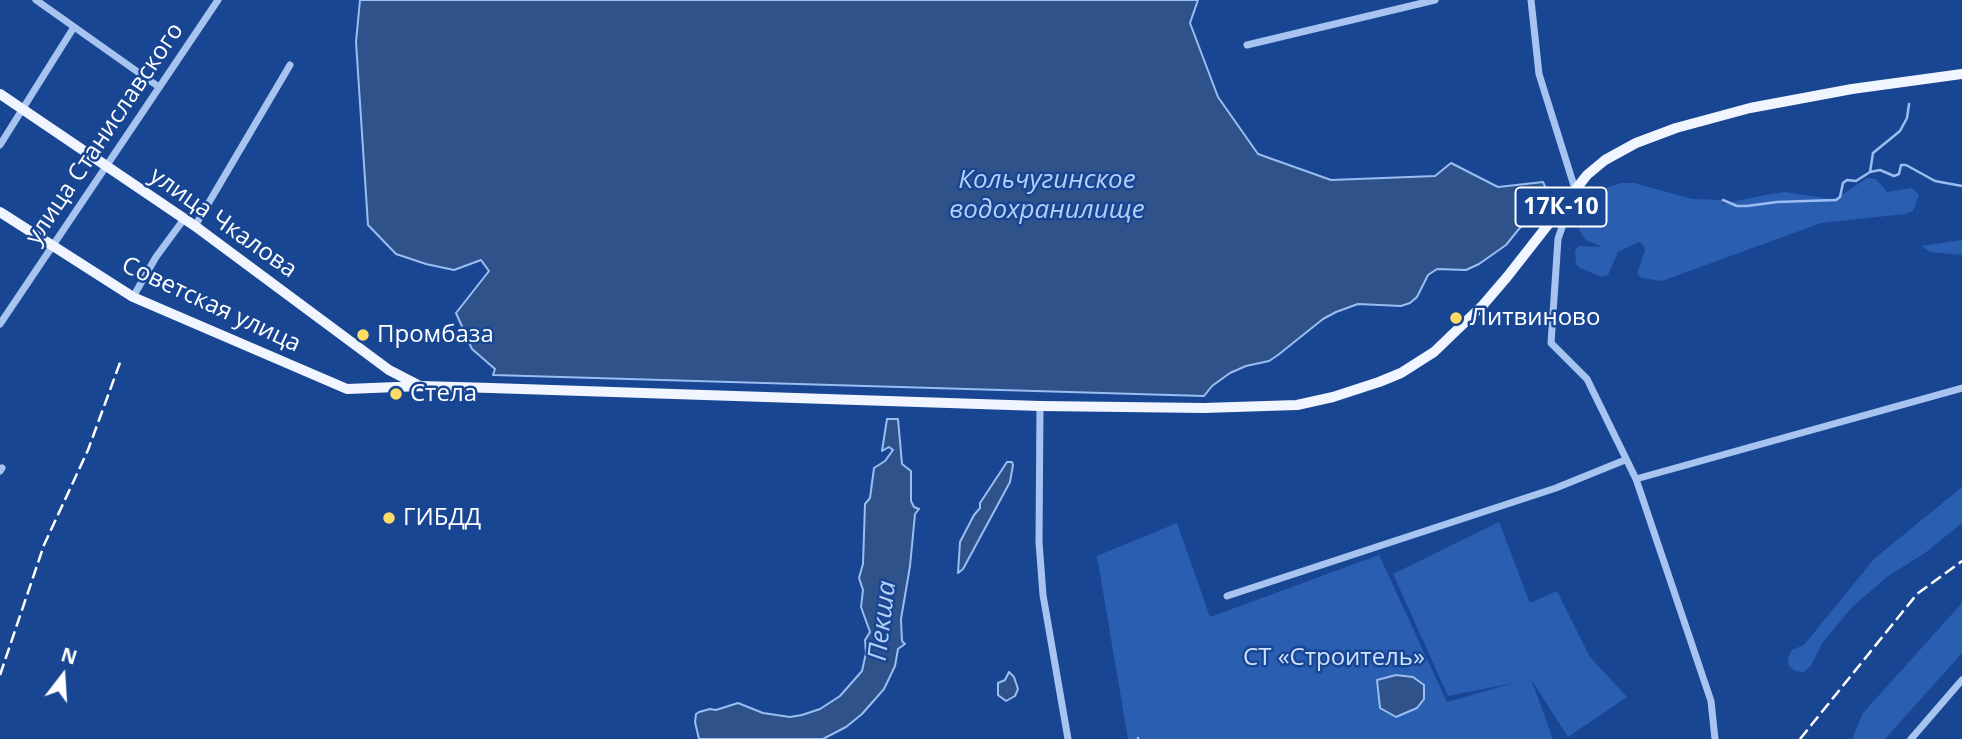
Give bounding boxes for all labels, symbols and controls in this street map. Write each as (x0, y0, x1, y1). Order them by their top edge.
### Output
street label: улица Станиславского (20, 18, 190, 250)
street label: улица Чкалова (144, 162, 302, 284)
water label: Кольчугинское водохранилище (949, 165, 1145, 227)
road number: 17К-10 (1516, 188, 1606, 227)
street label: Советская улица (117, 251, 305, 359)
place label: Литвиново (1470, 304, 1600, 332)
marker: Литвиново (1448, 310, 1464, 326)
place label: Промбаза (377, 321, 494, 349)
marker: Промбаза (355, 327, 371, 343)
place label: Стела (410, 380, 477, 408)
marker: Стела (388, 386, 404, 402)
place label: ГИБДД (403, 504, 481, 532)
marker: ГИБДД (381, 510, 397, 526)
water label: Пекша (863, 579, 903, 663)
north arrow (28, 641, 98, 711)
text: N (58, 641, 80, 671)
park label: СТ «Строитель» (1243, 644, 1425, 672)

